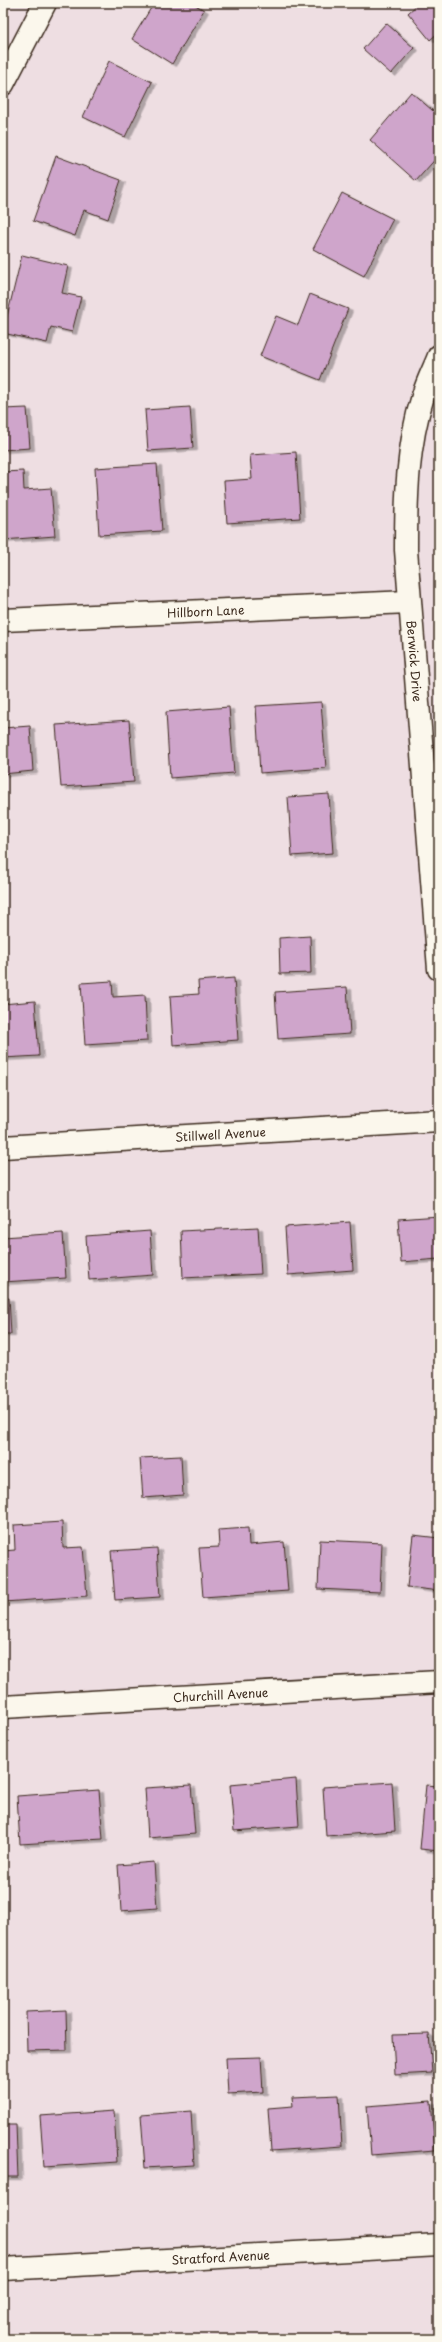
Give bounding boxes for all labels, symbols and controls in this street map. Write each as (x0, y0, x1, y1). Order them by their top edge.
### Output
street label: Hillborn Lane (167, 600, 245, 622)
street label: Berwick Drive (403, 620, 427, 702)
street label: Stillwell Avenue (175, 1122, 266, 1146)
street label: Churchill Avenue (172, 1683, 269, 1706)
street label: Stratford Avenue (171, 2245, 271, 2269)

